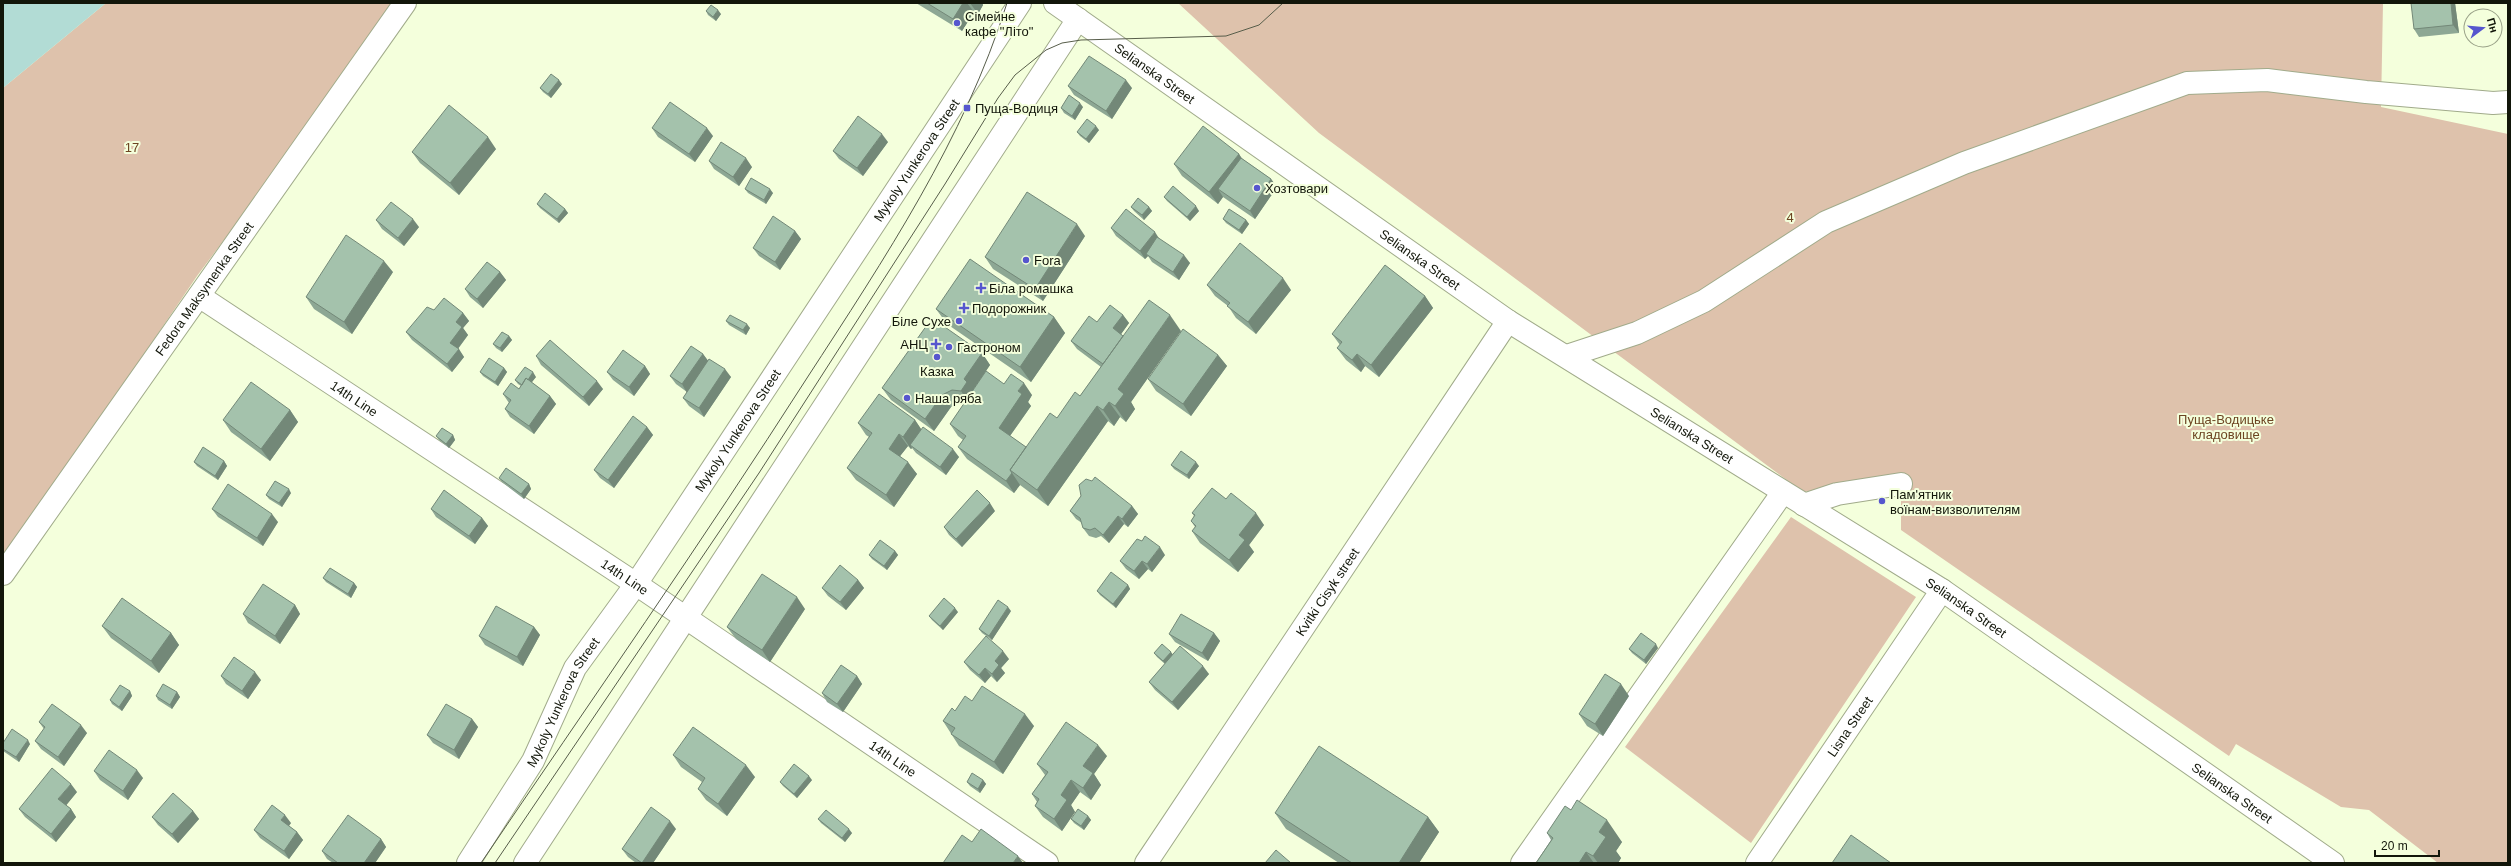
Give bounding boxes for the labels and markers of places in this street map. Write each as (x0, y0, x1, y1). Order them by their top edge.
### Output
place label: Сімейне кафе "Літо" (965, 9, 1034, 39)
marker: Сімейне кафе "Літо" (952, 18, 962, 28)
place label: Пуща-Водиця (975, 101, 1058, 116)
marker: Пуща-Водиця (962, 103, 972, 113)
place label: Хозтовари (1265, 181, 1328, 196)
marker: Хозтовари (1252, 183, 1262, 193)
place label: Fora (1034, 253, 1062, 268)
marker: Fora (1021, 255, 1031, 265)
place label: Біла ромашка (989, 281, 1074, 296)
marker: Біла ромашка (976, 283, 986, 293)
place label: Подорожник (972, 301, 1047, 316)
marker: Подорожник (959, 303, 969, 313)
place label: Біле Сухе (892, 314, 951, 329)
marker: Біле Сухе (954, 316, 964, 326)
place label: АНЦ (900, 337, 928, 352)
marker: АНЦ (931, 339, 941, 349)
place label: Гастроном (957, 340, 1021, 355)
marker: Гастроном (944, 342, 954, 352)
marker: Казка (932, 352, 942, 362)
place label: Казка (920, 364, 955, 379)
place label: Наша ряба (915, 391, 982, 406)
marker: Наша ряба (902, 393, 912, 403)
place label: Пам'ятник воїнам-визволителям (1890, 487, 2020, 517)
marker: Пам'ятник воїнам-визволителям (1877, 496, 1887, 506)

